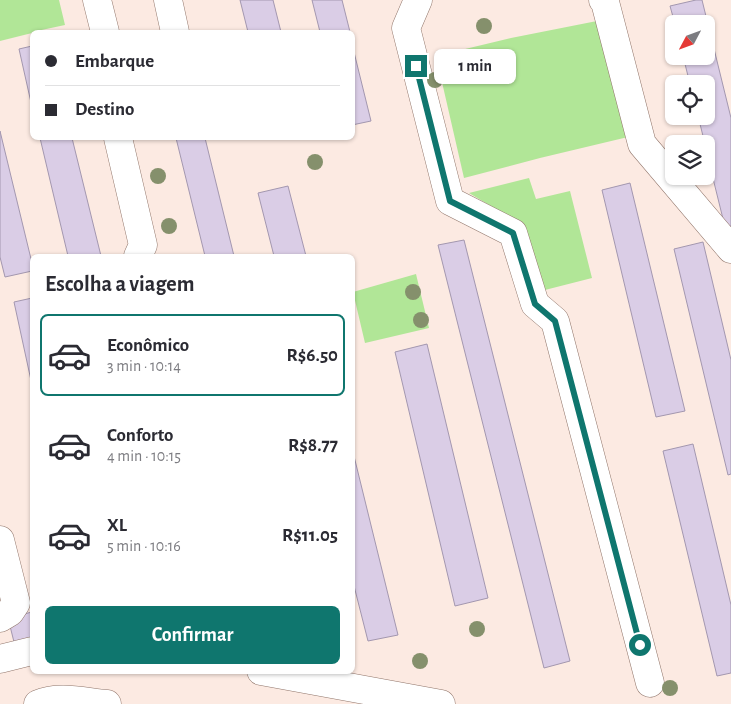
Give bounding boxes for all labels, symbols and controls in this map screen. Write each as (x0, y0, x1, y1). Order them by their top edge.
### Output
north arrow (665, 15, 715, 65)
map controls (665, 15, 715, 185)
callout: 1 min (434, 48, 516, 84)
text: Embarque (75, 52, 154, 71)
route end (405, 55, 427, 77)
text: 1 min (458, 58, 492, 74)
button: locate (665, 75, 715, 125)
text: Destino (75, 100, 134, 119)
button: layers (665, 135, 715, 185)
text: Escolha a viagem (45, 273, 194, 295)
icon: car (47, 333, 92, 378)
text: Econômico (107, 336, 189, 355)
text: R$6.50 (287, 346, 338, 365)
text: 3 min · 10:14 (107, 358, 181, 374)
icon: car (47, 423, 92, 468)
text: Conforto (107, 426, 173, 445)
text: R$8.77 (288, 436, 338, 455)
text: 4 min · 10:15 (107, 448, 181, 464)
icon: car (47, 513, 92, 558)
text: XL (107, 516, 127, 535)
text: R$11.05 (282, 526, 338, 545)
text: 5 min · 10:16 (107, 538, 181, 554)
button: Confirmar (45, 606, 340, 664)
route start (629, 634, 651, 656)

